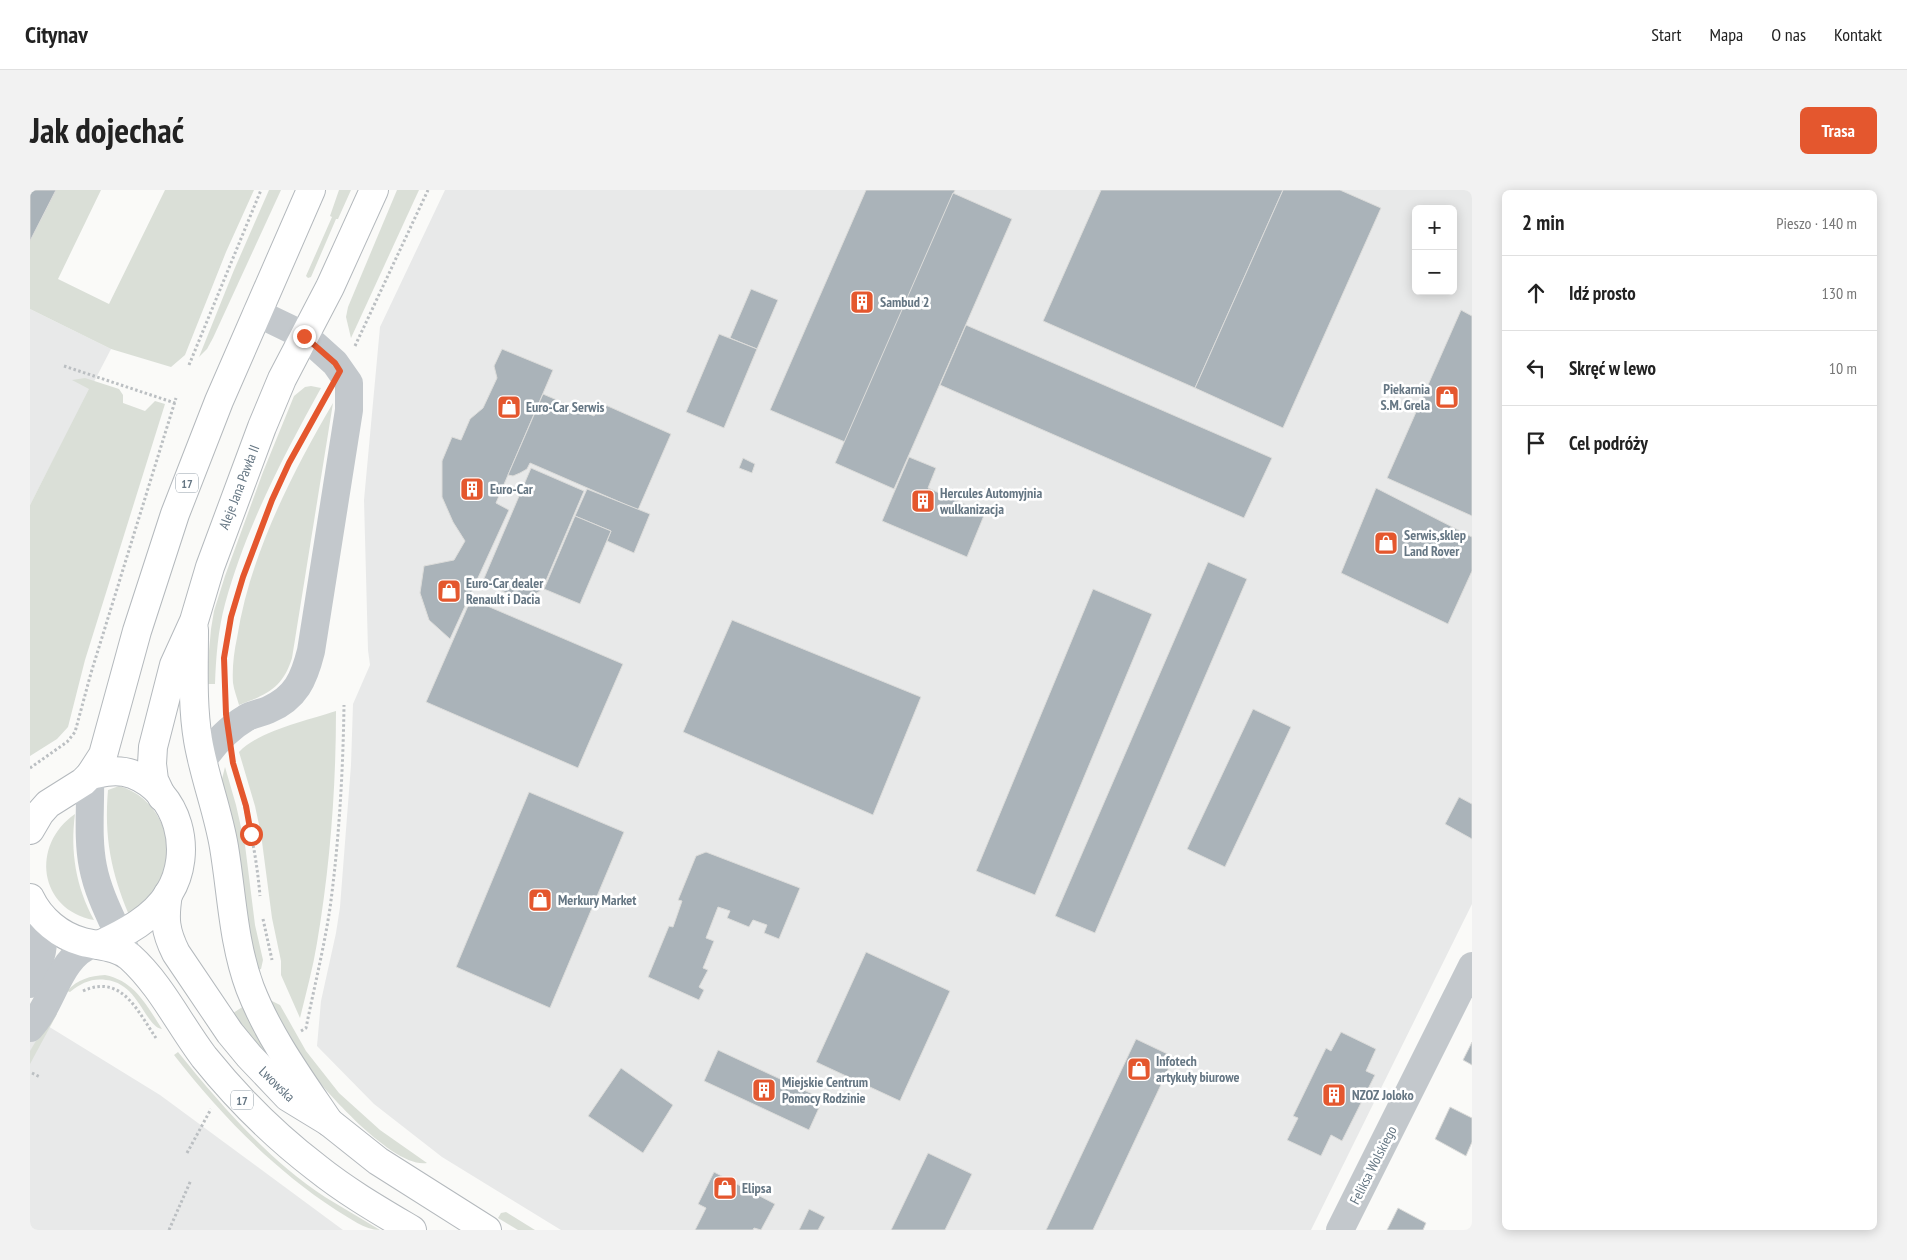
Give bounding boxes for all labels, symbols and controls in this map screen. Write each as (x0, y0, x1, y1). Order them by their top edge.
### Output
text: Citynav (25, 19, 88, 50)
text: Start (1651, 23, 1681, 46)
text: Mapa (1709, 23, 1743, 46)
text: O nas (1771, 23, 1806, 46)
text: Kontakt (1834, 23, 1882, 46)
text: Jak dojechać (30, 107, 184, 153)
button: Trasa (1800, 107, 1877, 154)
map controls (1412, 205, 1457, 295)
button: + (1412, 205, 1457, 250)
text: 2 min (1522, 209, 1564, 236)
text: Pieszo · 140 m (1776, 213, 1857, 233)
button: − (1412, 250, 1457, 295)
icon: ahead (1522, 279, 1550, 307)
text: Idź prosto (1569, 281, 1636, 305)
text: 130 m (1822, 283, 1857, 303)
building icon: Sambud 2 (849, 289, 875, 315)
place label: Sambud 2 (880, 293, 929, 311)
route end (293, 325, 316, 348)
icon: left (1522, 354, 1550, 382)
text: Skręć w lewo (1569, 356, 1656, 380)
text: 10 m (1829, 358, 1857, 378)
place label: Piekarnia S.M. Grela (1380, 380, 1430, 414)
shop icon: Piekarnia S.M. Grela (1434, 384, 1460, 410)
shop icon: Euro-Car Serwis (496, 394, 522, 420)
place label: Euro-Car Serwis (526, 398, 605, 416)
icon: arrive (1522, 429, 1550, 457)
text: Cel podróży (1569, 431, 1648, 455)
street label: Aleje Jana Pawła II (215, 442, 263, 532)
road number: 17 (176, 474, 198, 492)
building icon: Euro-Car (459, 476, 485, 502)
place label: Euro-Car (490, 480, 534, 498)
place label: Hercules Automyjnia wulkanizacja (939, 484, 1042, 518)
building icon: Hercules Automyjnia wulkanizacja (910, 488, 936, 514)
place label: Serwis,sklep Land Rover (1404, 526, 1466, 560)
shop icon: Serwis,sklep Land Rover (1373, 530, 1399, 556)
place label: Euro-Car dealer Renault i Dacia (466, 574, 544, 608)
shop icon: Euro-Car dealer Renault i Dacia (436, 578, 462, 604)
route start (240, 823, 263, 846)
shop icon: Merkury Market (527, 887, 553, 913)
place label: Merkury Market (558, 891, 636, 909)
place label: Infotech artykuły biurowe (1156, 1052, 1239, 1086)
shop icon: Infotech artykuły biurowe (1126, 1056, 1152, 1082)
street label: Lwowska (255, 1063, 299, 1105)
place label: Miejskie Centrum Pomocy Rodzinie (782, 1073, 868, 1107)
building icon: Miejskie Centrum Pomocy Rodzinie (751, 1077, 777, 1103)
building icon: NZOZ Joloko (1321, 1082, 1347, 1108)
place label: NZOZ Joloko (1352, 1086, 1414, 1104)
road number: 17 (231, 1090, 253, 1110)
street label: Feliksa Wolskiego (1346, 1123, 1400, 1207)
shop icon: Elipsa (712, 1175, 738, 1201)
place label: Elipsa (742, 1179, 772, 1197)

